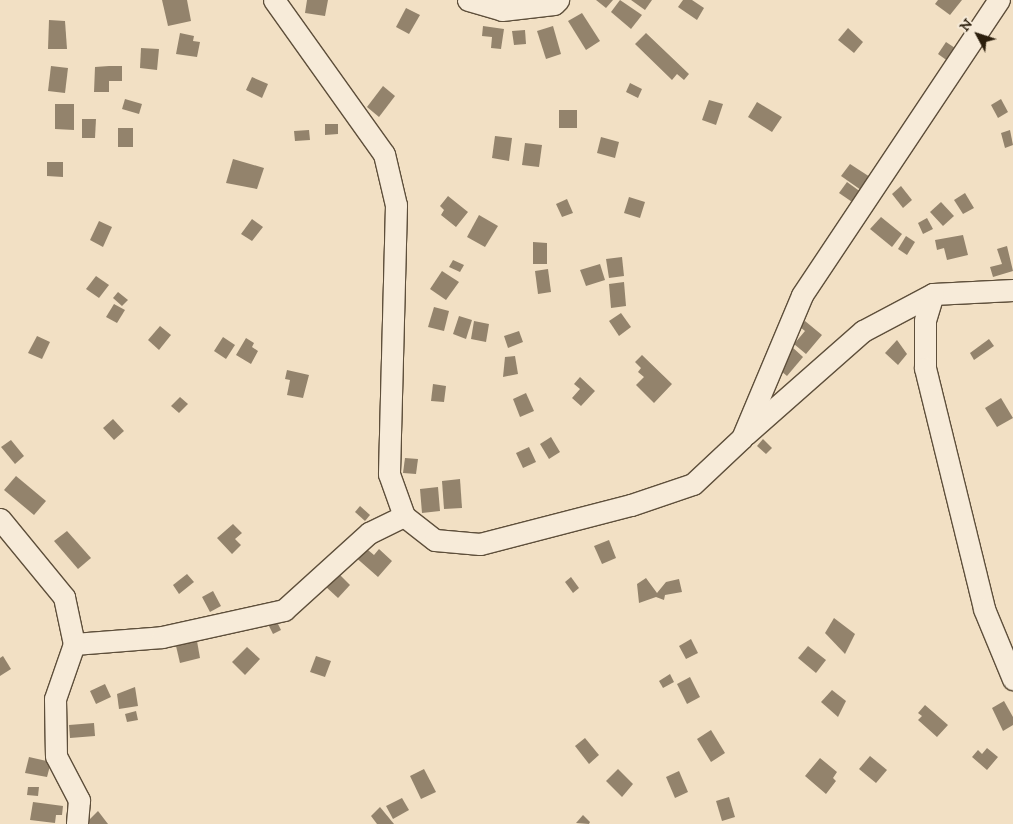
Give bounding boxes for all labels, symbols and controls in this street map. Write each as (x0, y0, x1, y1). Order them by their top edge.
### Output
north arrow (953, 10, 1003, 60)
text: N (956, 15, 977, 36)

